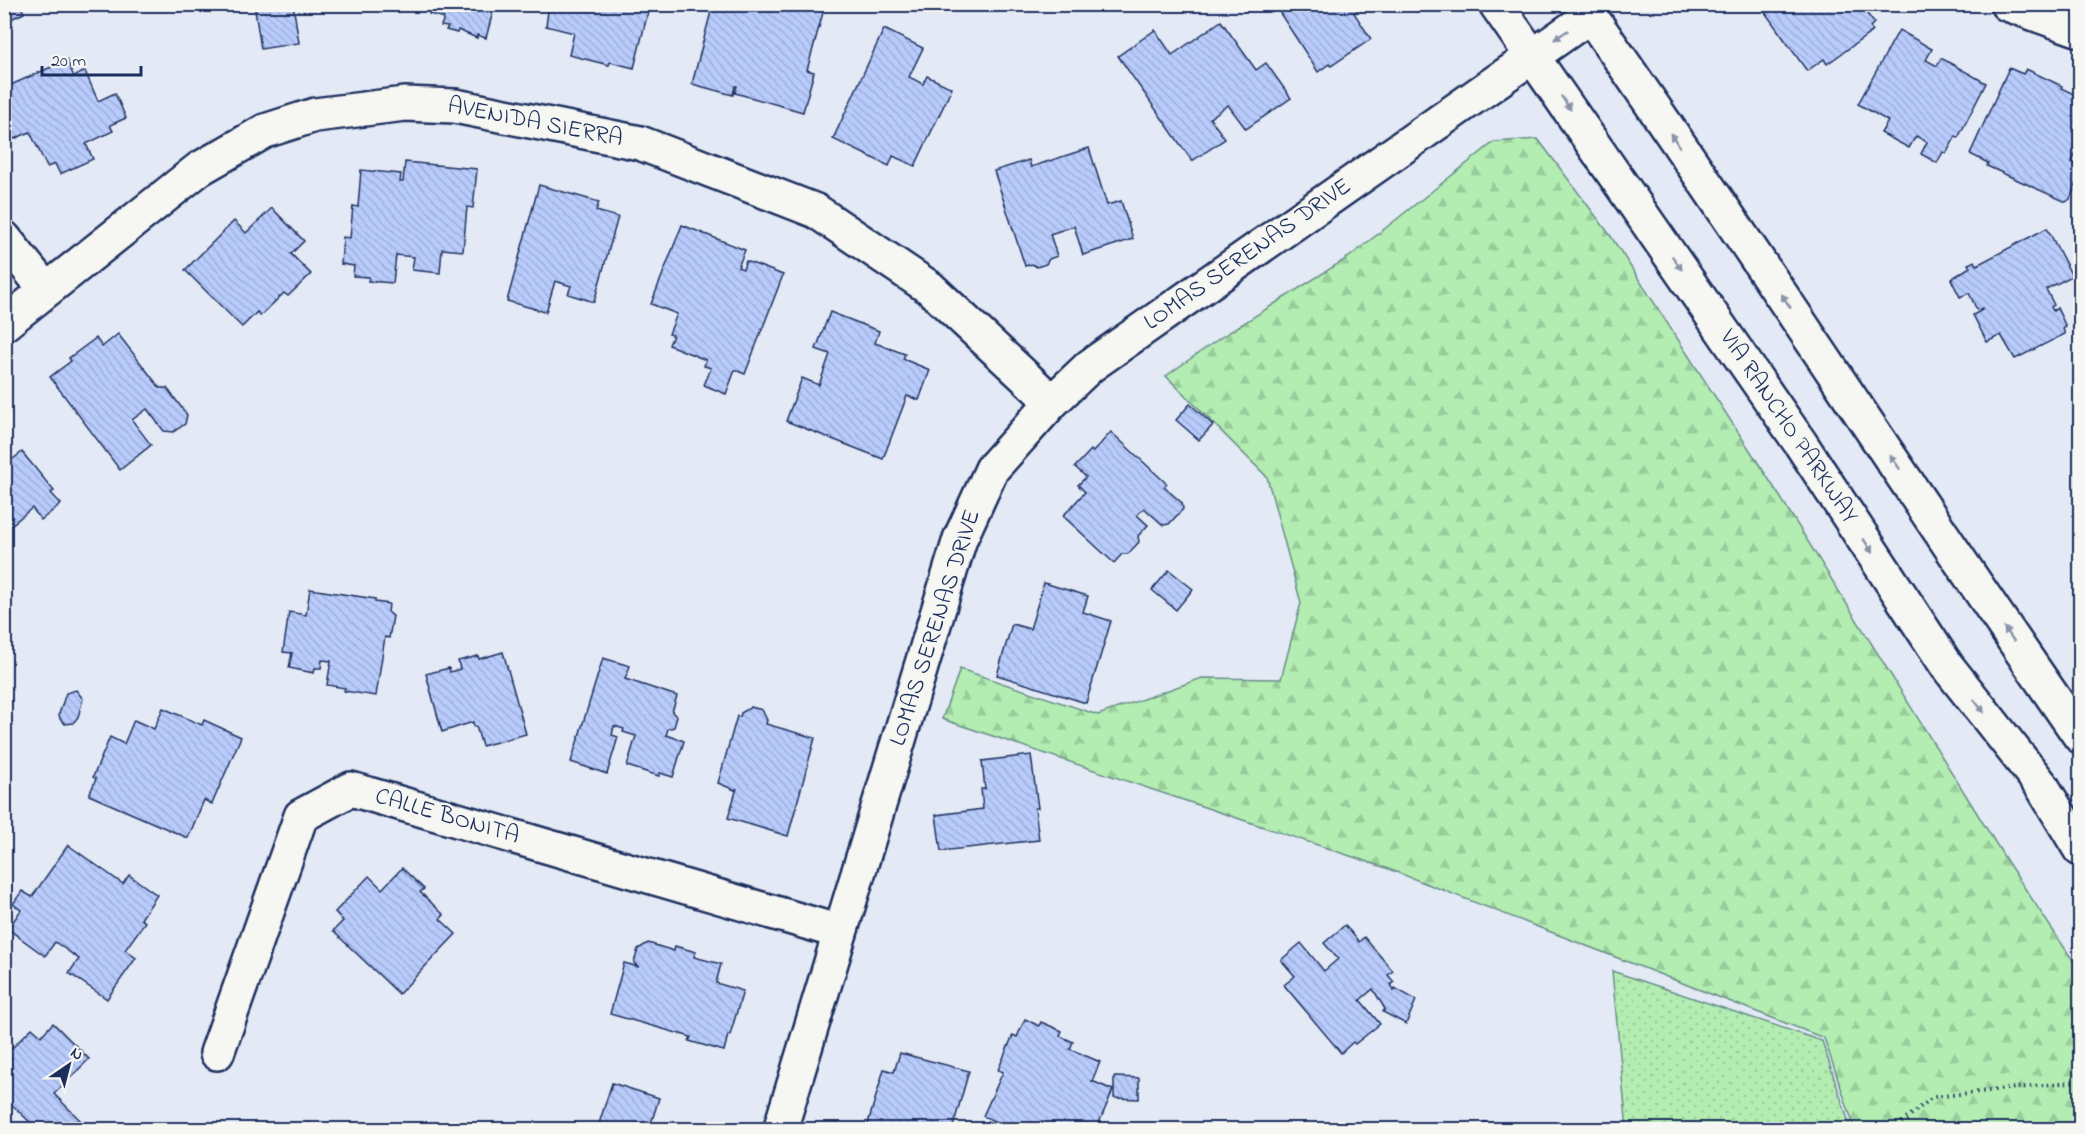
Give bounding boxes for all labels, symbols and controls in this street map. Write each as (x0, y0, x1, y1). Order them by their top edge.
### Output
one-way arrow (1552, 30, 1569, 41)
scale bar (42, 39, 141, 77)
text: 20 m (51, 49, 86, 75)
street label: AVENIDA SIERRA (444, 89, 626, 157)
one-way arrow (1560, 94, 1572, 110)
one-way arrow (1670, 131, 1681, 148)
street label: LOMAS SERENAS DRIVE (1137, 170, 1359, 340)
one-way arrow (1671, 255, 1682, 271)
one-way arrow (1780, 293, 1792, 309)
street label: VIA RANCHO PARKWAY (1709, 322, 1866, 531)
one-way arrow (1889, 454, 1900, 471)
street label: LOMAS SERENAS DRIVE (881, 505, 991, 751)
one-way arrow (1863, 538, 1874, 554)
one-way arrow (2003, 627, 2015, 643)
one-way arrow (1973, 699, 1985, 714)
street label: CALLE BONITA (371, 780, 523, 854)
north arrow (39, 1035, 99, 1095)
text: N (65, 1041, 88, 1067)

